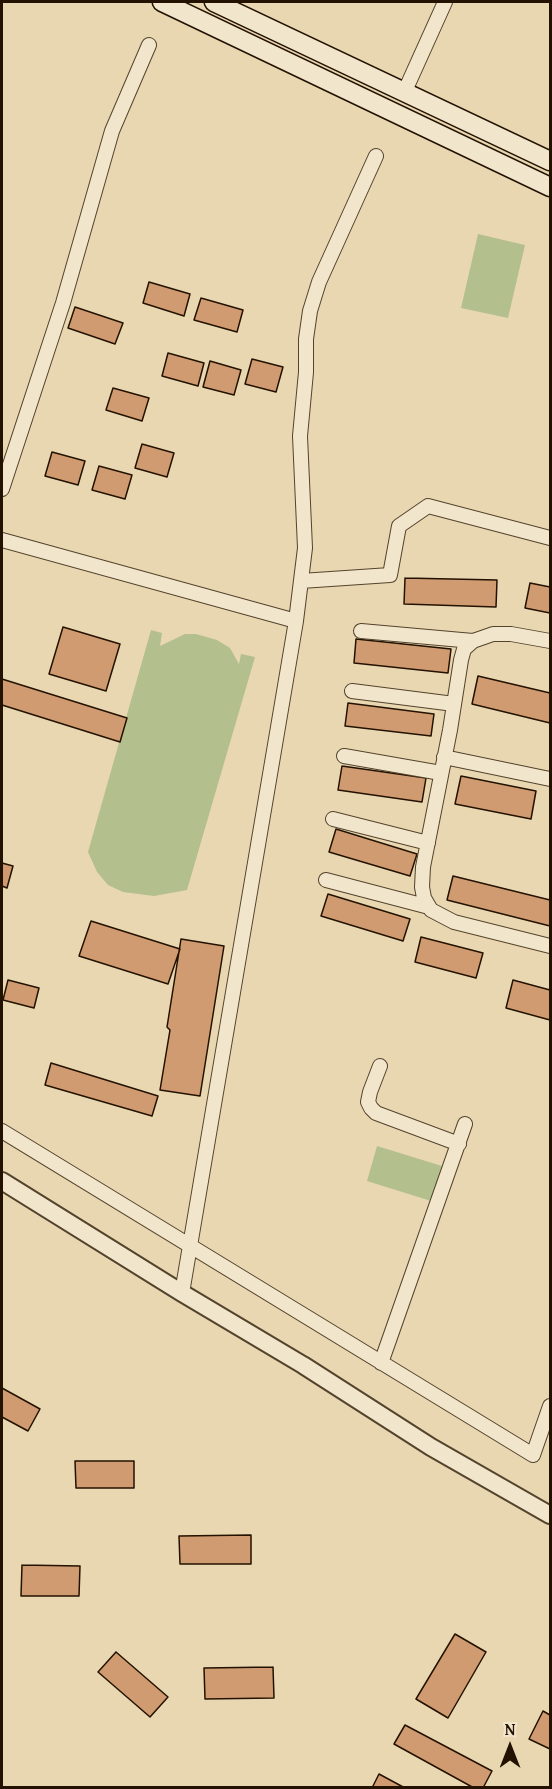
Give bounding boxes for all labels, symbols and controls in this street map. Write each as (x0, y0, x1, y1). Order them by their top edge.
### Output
north arrow (480, 1717, 540, 1777)
text: N (505, 1717, 515, 1741)

